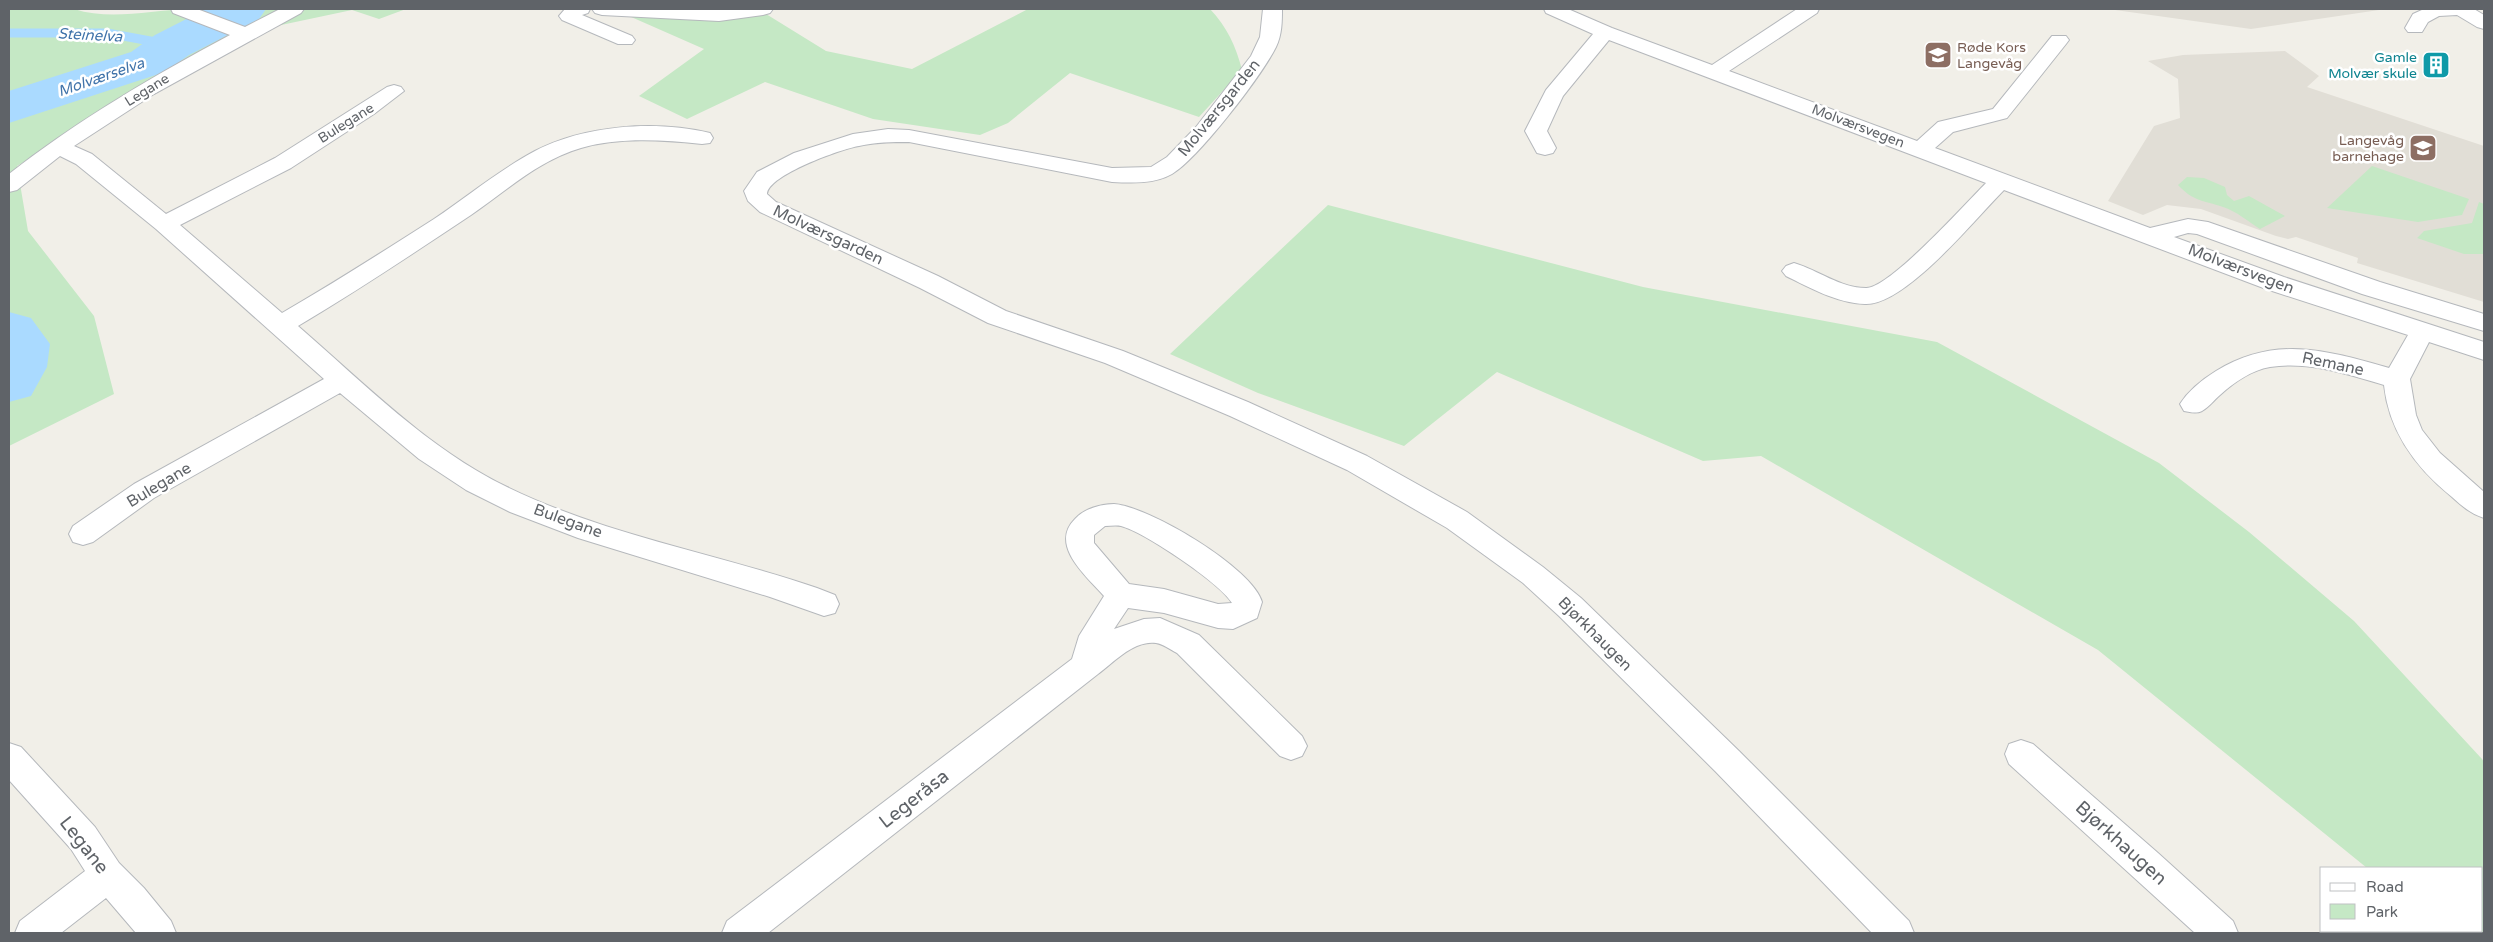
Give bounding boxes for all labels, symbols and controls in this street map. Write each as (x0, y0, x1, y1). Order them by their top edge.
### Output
water label: Steinelva (57, 24, 123, 46)
place label: Røde Kors Langevåg (1957, 39, 2026, 72)
school or university icon: Røde Kors Langevåg (1923, 40, 1953, 70)
place label: Gamle Molvær skule (2328, 49, 2417, 82)
building icon: Gamle Molvær skule (2421, 50, 2451, 80)
water label: Molværselva (55, 54, 147, 100)
street label: Molværsgarden (1174, 55, 1264, 161)
street label: Legane (122, 70, 172, 110)
street label: Bulegane (315, 99, 377, 147)
street label: Molværsvegen (1809, 101, 1907, 151)
place label: Langevåg barnehage (2332, 132, 2404, 165)
school or university icon: Langevåg barnehage (2408, 133, 2438, 163)
street label: Molværsgarden (770, 201, 886, 269)
street label: Molværsvegen (2185, 240, 2297, 298)
street label: Remane (2300, 348, 2366, 380)
street label: Bulegane (123, 458, 195, 512)
street label: Bulegane (531, 499, 605, 543)
street label: Bjørkhaugen (1554, 593, 1636, 675)
street label: Legeråsa (875, 765, 953, 833)
street label: Bjørkhaugen (2071, 796, 2171, 890)
street label: Legane (55, 812, 113, 878)
legend (2320, 867, 2483, 932)
text: Road (2366, 878, 2404, 896)
text: Park (2366, 903, 2398, 921)

